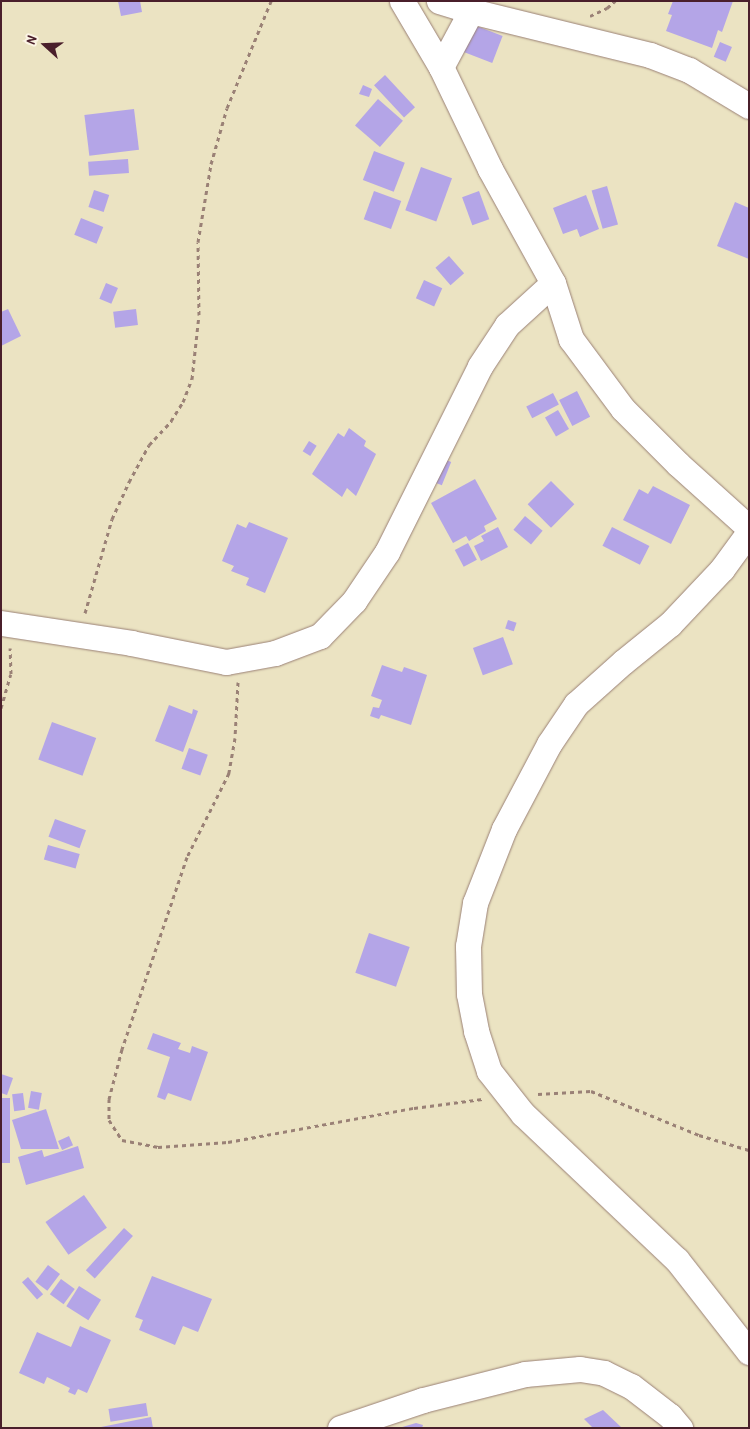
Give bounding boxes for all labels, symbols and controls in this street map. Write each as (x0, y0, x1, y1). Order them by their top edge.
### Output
north arrow (20, 20, 70, 70)
text: N (20, 33, 41, 46)

